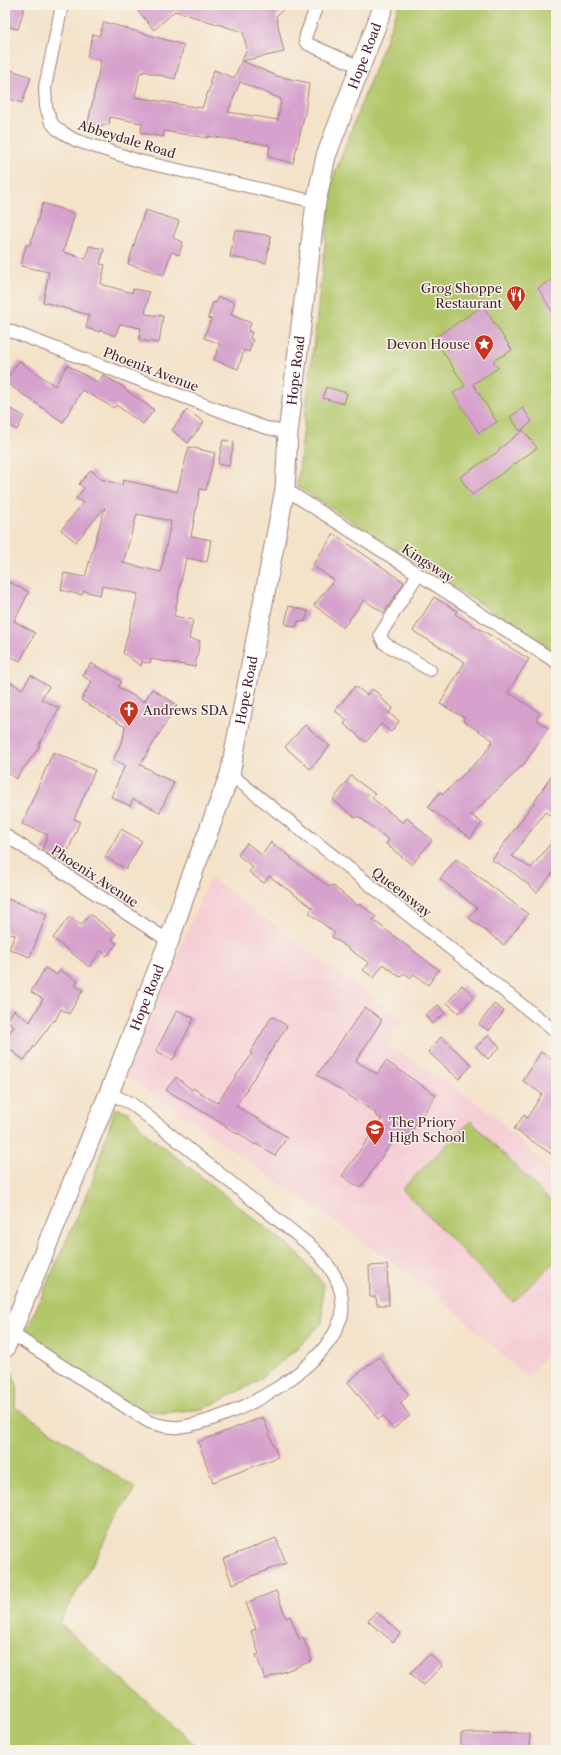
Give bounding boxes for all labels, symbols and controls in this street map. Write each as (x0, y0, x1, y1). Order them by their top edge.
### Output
street label: Hope Road (344, 20, 384, 91)
street label: Abbeydale Road (76, 116, 178, 161)
place label: Grog Shoppe Restaurant (421, 280, 502, 311)
restaurant icon: Grog Shoppe Restaurant (505, 284, 527, 312)
place icon: Devon House (473, 333, 495, 361)
street label: Hope Road (283, 335, 308, 406)
place label: Devon House (386, 336, 470, 352)
street label: Phoenix Avenue (101, 343, 201, 395)
street label: Kingsway (399, 540, 458, 586)
street label: Hope Road (232, 654, 261, 726)
church icon: Andrews SDA (118, 699, 140, 727)
place label: Andrews SDA (142, 702, 229, 718)
street label: Phoenix Avenue (48, 842, 142, 910)
street label: Queensway (369, 864, 436, 921)
street label: Hope Road (126, 962, 167, 1033)
place label: The Priory High School (389, 1114, 465, 1145)
school or university icon: The Priory High School (364, 1118, 386, 1146)

